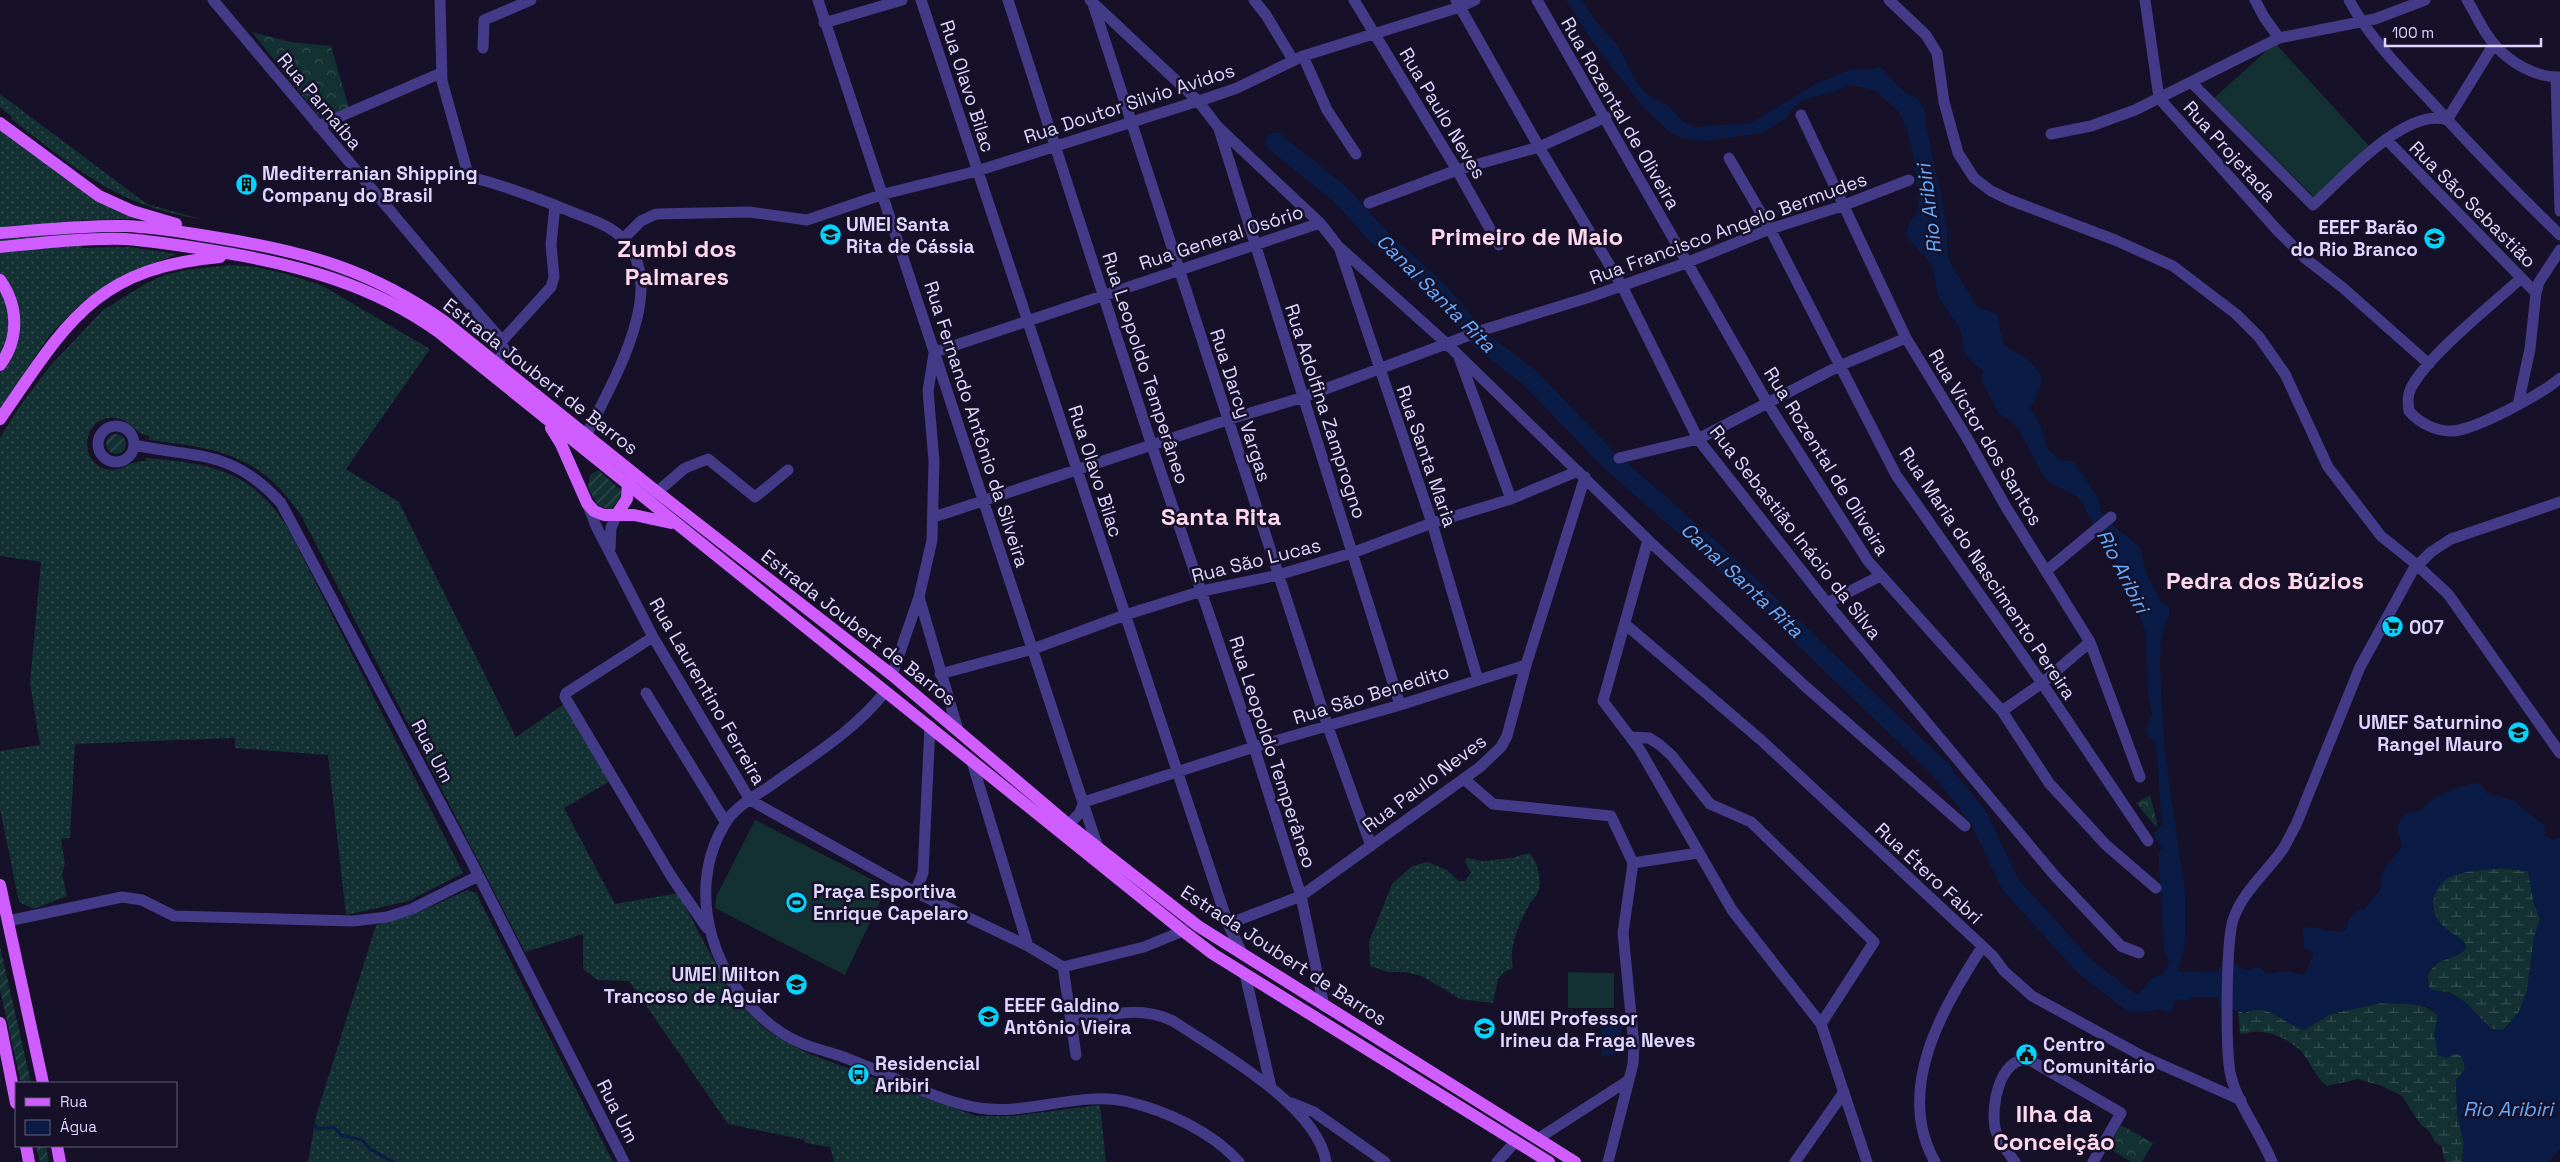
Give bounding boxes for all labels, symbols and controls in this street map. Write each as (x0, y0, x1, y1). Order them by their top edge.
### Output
street label: Rua Rozental de Oliveira (1555, 13, 1686, 214)
scale bar (2385, 15, 2541, 47)
street label: Rua Olavo Bilac (934, 17, 1001, 155)
text: 100 m (2392, 23, 2434, 42)
street label: Rua Paulo Neves (1394, 43, 1492, 183)
street label: Rua Parnaíba (272, 48, 368, 155)
street label: Rua Doutor Silvio Avidos (1021, 58, 1238, 149)
street label: Rua Projetada (2178, 96, 2282, 207)
street label: Rua São Sebastião (2404, 135, 2542, 273)
place label: Mediterranian Shipping Company do Brasil (262, 161, 478, 208)
water label: Rio Aribiri (1910, 161, 1947, 255)
street label: Rua Francisco Angelo Bermudes (1586, 167, 1870, 290)
building icon: Mediterranian Shipping Company do Brasil (234, 172, 258, 196)
street label: Rua General Osório (1136, 199, 1307, 276)
place label: UMEI Santa Rita de Cássia (846, 212, 975, 259)
place label: EEEF Barão do Rio Branco (2291, 215, 2418, 262)
district label: Primeiro de Maio (1431, 221, 1623, 252)
school or university icon: UMEI Santa Rita de Cássia (818, 223, 842, 247)
school or university icon: EEEF Barão do Rio Branco (2422, 226, 2446, 250)
water label: Canal Santa Rita (1371, 228, 1501, 358)
district label: Zumbi dos Palmares (617, 233, 737, 292)
street label: Rua Leopoldo Temperâneo (1096, 249, 1195, 487)
street label: Rua Fernando Antônio da Silveira (918, 278, 1035, 571)
street label: Estrada Joubert de Barros (438, 292, 643, 460)
street label: Rua Adolfina Zamprogno (1279, 301, 1372, 522)
street label: Rua Darcy Vargas (1204, 326, 1277, 485)
street label: Rua Victor dos Santos (1923, 344, 2048, 530)
street label: Rua Rozental de Oliveira (1758, 362, 1895, 560)
street label: Rua Santa Maria (1391, 382, 1462, 530)
street label: Rua Olavo Bilac (1062, 402, 1129, 540)
street label: Rua Sebastião Inácio da Silva (1704, 420, 1887, 645)
street label: Rua Maria do Nascimento Pereira (1893, 442, 2082, 705)
district label: Santa Rita (1161, 501, 1281, 532)
water label: Canal Santa Rita (1675, 517, 1809, 644)
water label: Rio Aribiri (2091, 525, 2156, 619)
street label: Rua São Lucas (1189, 532, 1323, 589)
street label: Estrada Joubert de Barros (756, 543, 961, 711)
district label: Pedra dos Búzios (2166, 565, 2364, 596)
street label: Rua Laurentino Ferreira (644, 593, 771, 789)
supermarket icon: 007 (2381, 615, 2405, 639)
place label: 007 (2409, 615, 2444, 640)
street label: Rua Leopoldo Temperâneo (1223, 633, 1322, 871)
street label: Rua São Benedito (1290, 659, 1452, 730)
place label: UMEF Saturnino Rangel Mauro (2358, 710, 2503, 757)
street label: Rua Um (405, 715, 460, 787)
school or university icon: UMEF Saturnino Rangel Mauro (2507, 721, 2531, 745)
street label: Rua Paulo Neves (1357, 729, 1491, 838)
street label: Rua Étero Fabri (1870, 817, 1988, 930)
place label: Praça Esportiva Enrique Capelaro (813, 879, 969, 926)
street label: Estrada Joubert de Barros (1176, 879, 1392, 1031)
sports icon: Praça Esportiva Enrique Capelaro (785, 890, 809, 914)
place label: UMEI Milton Trancoso de Aguiar (604, 962, 780, 1009)
school or university icon: UMEI Milton Trancoso de Aguiar (784, 973, 808, 997)
place label: EEEF Galdino Antônio Vieira (1004, 993, 1132, 1040)
school or university icon: EEEF Galdino Antônio Vieira (976, 1004, 1000, 1028)
place label: UMEI Professor Irineu da Fraga Neves (1500, 1006, 1695, 1053)
school or university icon: UMEI Professor Irineu da Fraga Neves (1472, 1017, 1496, 1041)
place label: Centro Comunitário (2043, 1032, 2155, 1079)
public building icon: Centro Comunitário (2015, 1043, 2039, 1067)
place label: Residencial Aribiri (875, 1051, 980, 1098)
bus stop icon: Residencial Aribiri (847, 1062, 871, 1086)
street label: Rua Um (591, 1075, 644, 1147)
legend (15, 1082, 178, 1147)
text: Rua (60, 1092, 88, 1111)
water label: Rio Aribiri (2463, 1096, 2555, 1122)
district label: Ilha da Conceição (1993, 1098, 2115, 1157)
text: Água (60, 1117, 97, 1136)

